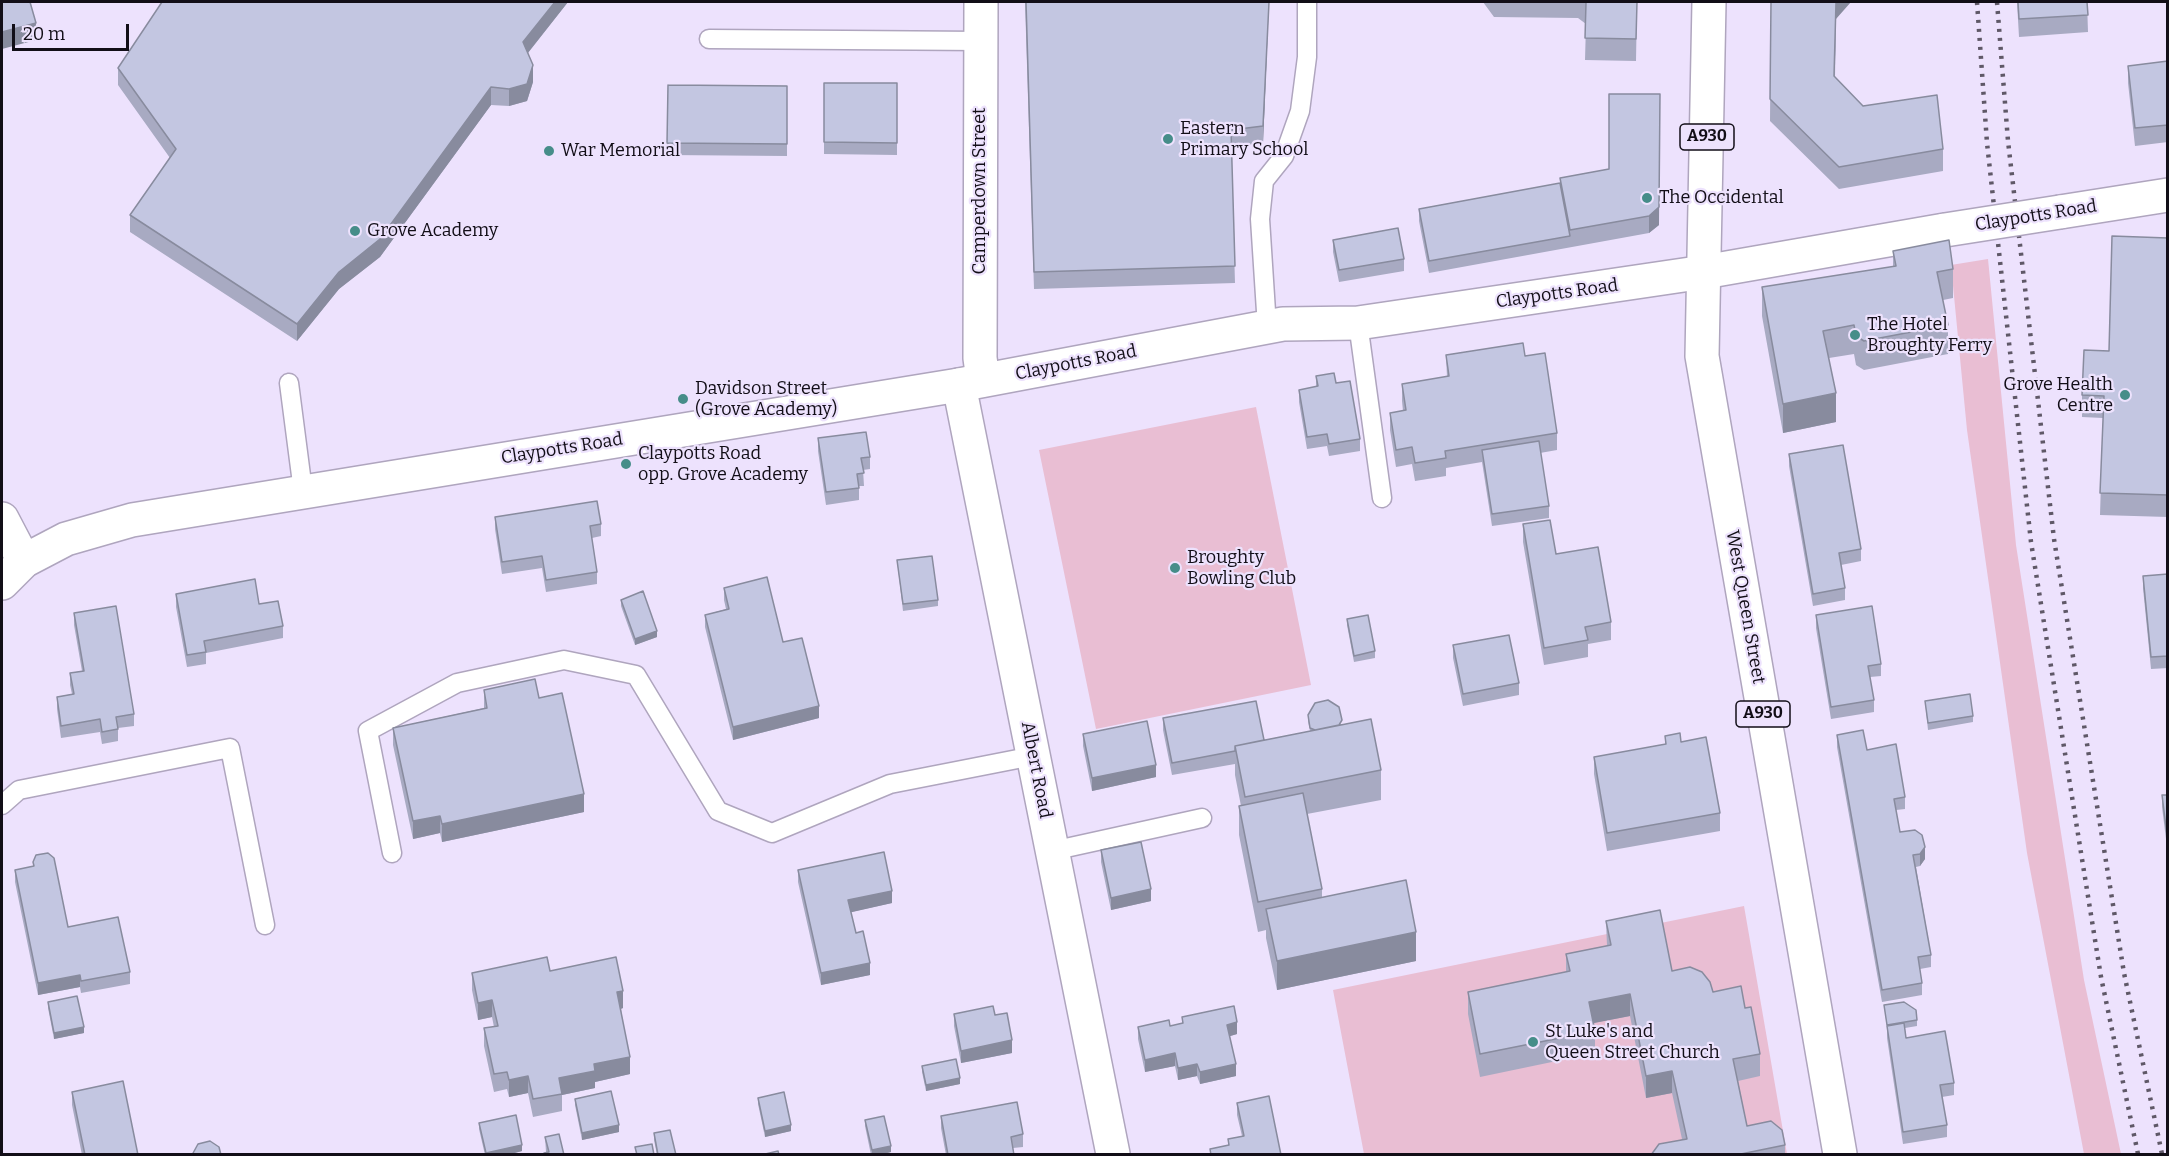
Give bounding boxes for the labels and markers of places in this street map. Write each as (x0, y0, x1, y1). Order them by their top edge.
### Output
place label: Eastern Primary School (1180, 118, 1309, 160)
marker: Eastern Primary School (1161, 132, 1175, 146)
place label: War Memorial (561, 140, 680, 162)
marker: War Memorial (542, 144, 556, 158)
place label: The Occidental (1659, 187, 1784, 209)
marker: The Occidental (1640, 191, 1654, 205)
place label: Grove Academy (367, 220, 498, 242)
marker: Grove Academy (348, 224, 362, 238)
place label: The Hotel Broughty Ferry (1867, 314, 1992, 356)
marker: The Hotel Broughty Ferry (1848, 328, 1862, 342)
place label: Grove Health Centre (2003, 374, 2113, 416)
place label: Davidson Street (Grove Academy) (695, 378, 837, 420)
marker: Grove Health Centre (2118, 388, 2132, 402)
marker: Davidson Street (Grove Academy) (676, 392, 690, 406)
place label: Claypotts Road opp. Grove Academy (638, 443, 808, 486)
marker: Claypotts Road opp. Grove Academy (619, 457, 633, 471)
place label: Broughty Bowling Club (1187, 547, 1296, 590)
marker: Broughty Bowling Club (1168, 561, 1182, 575)
place label: St Luke's and Queen Street Church (1545, 1021, 1720, 1064)
marker: St Luke's and Queen Street Church (1526, 1035, 1540, 1049)

